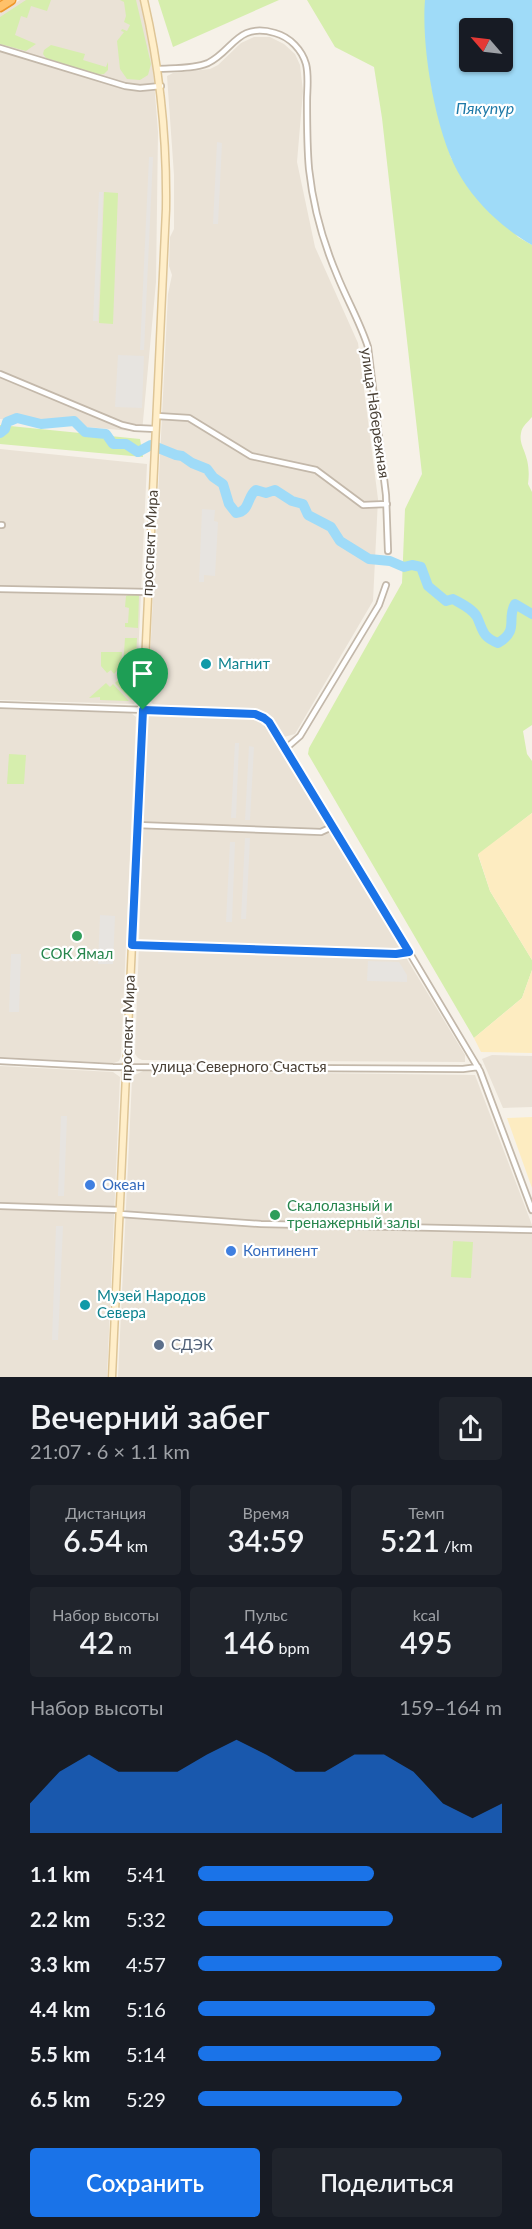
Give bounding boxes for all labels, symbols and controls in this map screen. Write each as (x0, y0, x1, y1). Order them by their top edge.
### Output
north arrow (459, 18, 513, 72)
map controls (459, 18, 513, 72)
water label: Пякупур (456, 98, 514, 117)
street label: улица Набережная (358, 346, 394, 479)
street label: проспект Мира (137, 489, 161, 597)
pin (117, 648, 168, 710)
place label: Магнит (218, 654, 270, 672)
icon: arrive (126, 657, 159, 690)
marker: Магнит (199, 657, 213, 671)
marker: СОК Ямал (70, 929, 84, 943)
place label: СОК Ямал (41, 944, 113, 962)
street label: проспект Мира (116, 974, 138, 1081)
street label: улица Северного Счастья (151, 1057, 327, 1075)
place label: Океан (102, 1175, 145, 1193)
marker: Океан (83, 1178, 97, 1192)
place label: Скалолазный и тренажерный залы (287, 1196, 420, 1231)
marker: Скалолазный и тренажерный залы (268, 1208, 282, 1222)
place label: Континент (243, 1241, 318, 1259)
marker: Континент (224, 1244, 238, 1258)
place label: Музей Народов Севера (97, 1286, 206, 1321)
marker: Музей Народов Севера (78, 1298, 92, 1312)
place label: СДЭК (171, 1335, 213, 1353)
marker: СДЭК (152, 1338, 166, 1352)
text: Вечерний забег (30, 1396, 269, 1436)
button: share (439, 1397, 502, 1460)
text: 21:07 · 6 × 1.1 km (30, 1439, 190, 1463)
text: Дистанция (65, 1503, 146, 1522)
text: Время (243, 1503, 289, 1522)
text: Темп (408, 1503, 444, 1522)
text: 6.54 (63, 1522, 123, 1558)
text: 34:59 (227, 1522, 305, 1558)
text: 5:21 (380, 1522, 440, 1558)
text: km (123, 1536, 148, 1555)
text: /km (440, 1536, 473, 1555)
text: Набор высоты (52, 1605, 159, 1624)
text: Пульс (244, 1605, 288, 1624)
text: kcal (413, 1605, 440, 1624)
text: 42 (80, 1624, 114, 1660)
text: 146 (222, 1624, 275, 1660)
text: 495 (400, 1624, 452, 1660)
text: m (114, 1638, 132, 1657)
text: bpm (275, 1638, 310, 1657)
text: Набор высоты (30, 1695, 163, 1719)
text: 159–164 m (399, 1695, 502, 1719)
text: 1.1 km (30, 1862, 90, 1886)
text: 5:41 (126, 1862, 166, 1886)
text: 2.2 km (30, 1907, 90, 1931)
text: 5:32 (126, 1907, 166, 1931)
text: 3.3 km (30, 1952, 90, 1976)
text: 4:57 (126, 1952, 166, 1976)
text: 4.4 km (30, 1997, 90, 2021)
text: 5:16 (126, 1997, 166, 2021)
text: 5.5 km (30, 2042, 90, 2066)
text: 5:14 (126, 2042, 166, 2066)
text: 6.5 km (30, 2087, 90, 2111)
text: 5:29 (126, 2087, 166, 2111)
button: Сохранить (30, 2148, 260, 2217)
button: Поделиться (272, 2148, 502, 2217)

